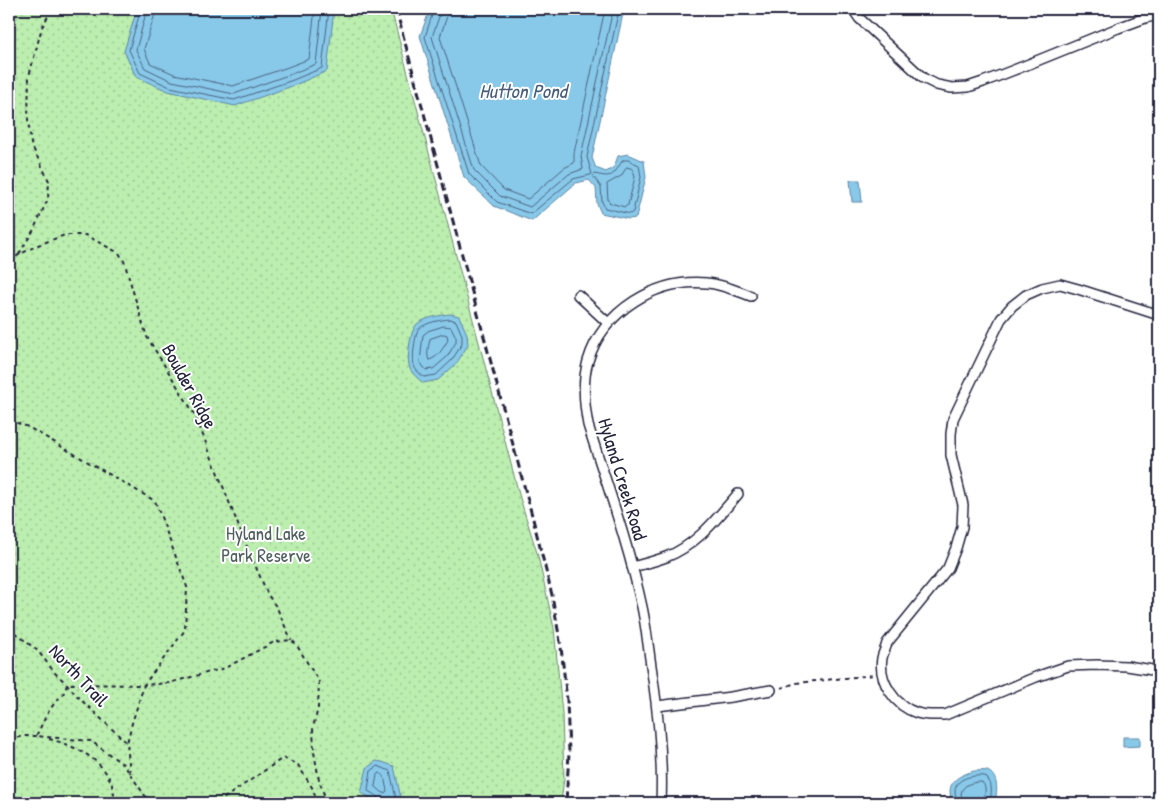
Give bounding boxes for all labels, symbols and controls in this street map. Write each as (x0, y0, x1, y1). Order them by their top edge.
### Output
water label: Hutton Pond (479, 77, 570, 104)
street label: Boulder Ridge (156, 339, 224, 433)
street label: Hyland Creek Road (592, 415, 654, 544)
park label: Hyland Lake Park Reserve (221, 520, 311, 568)
street label: North Trail (43, 638, 115, 713)

